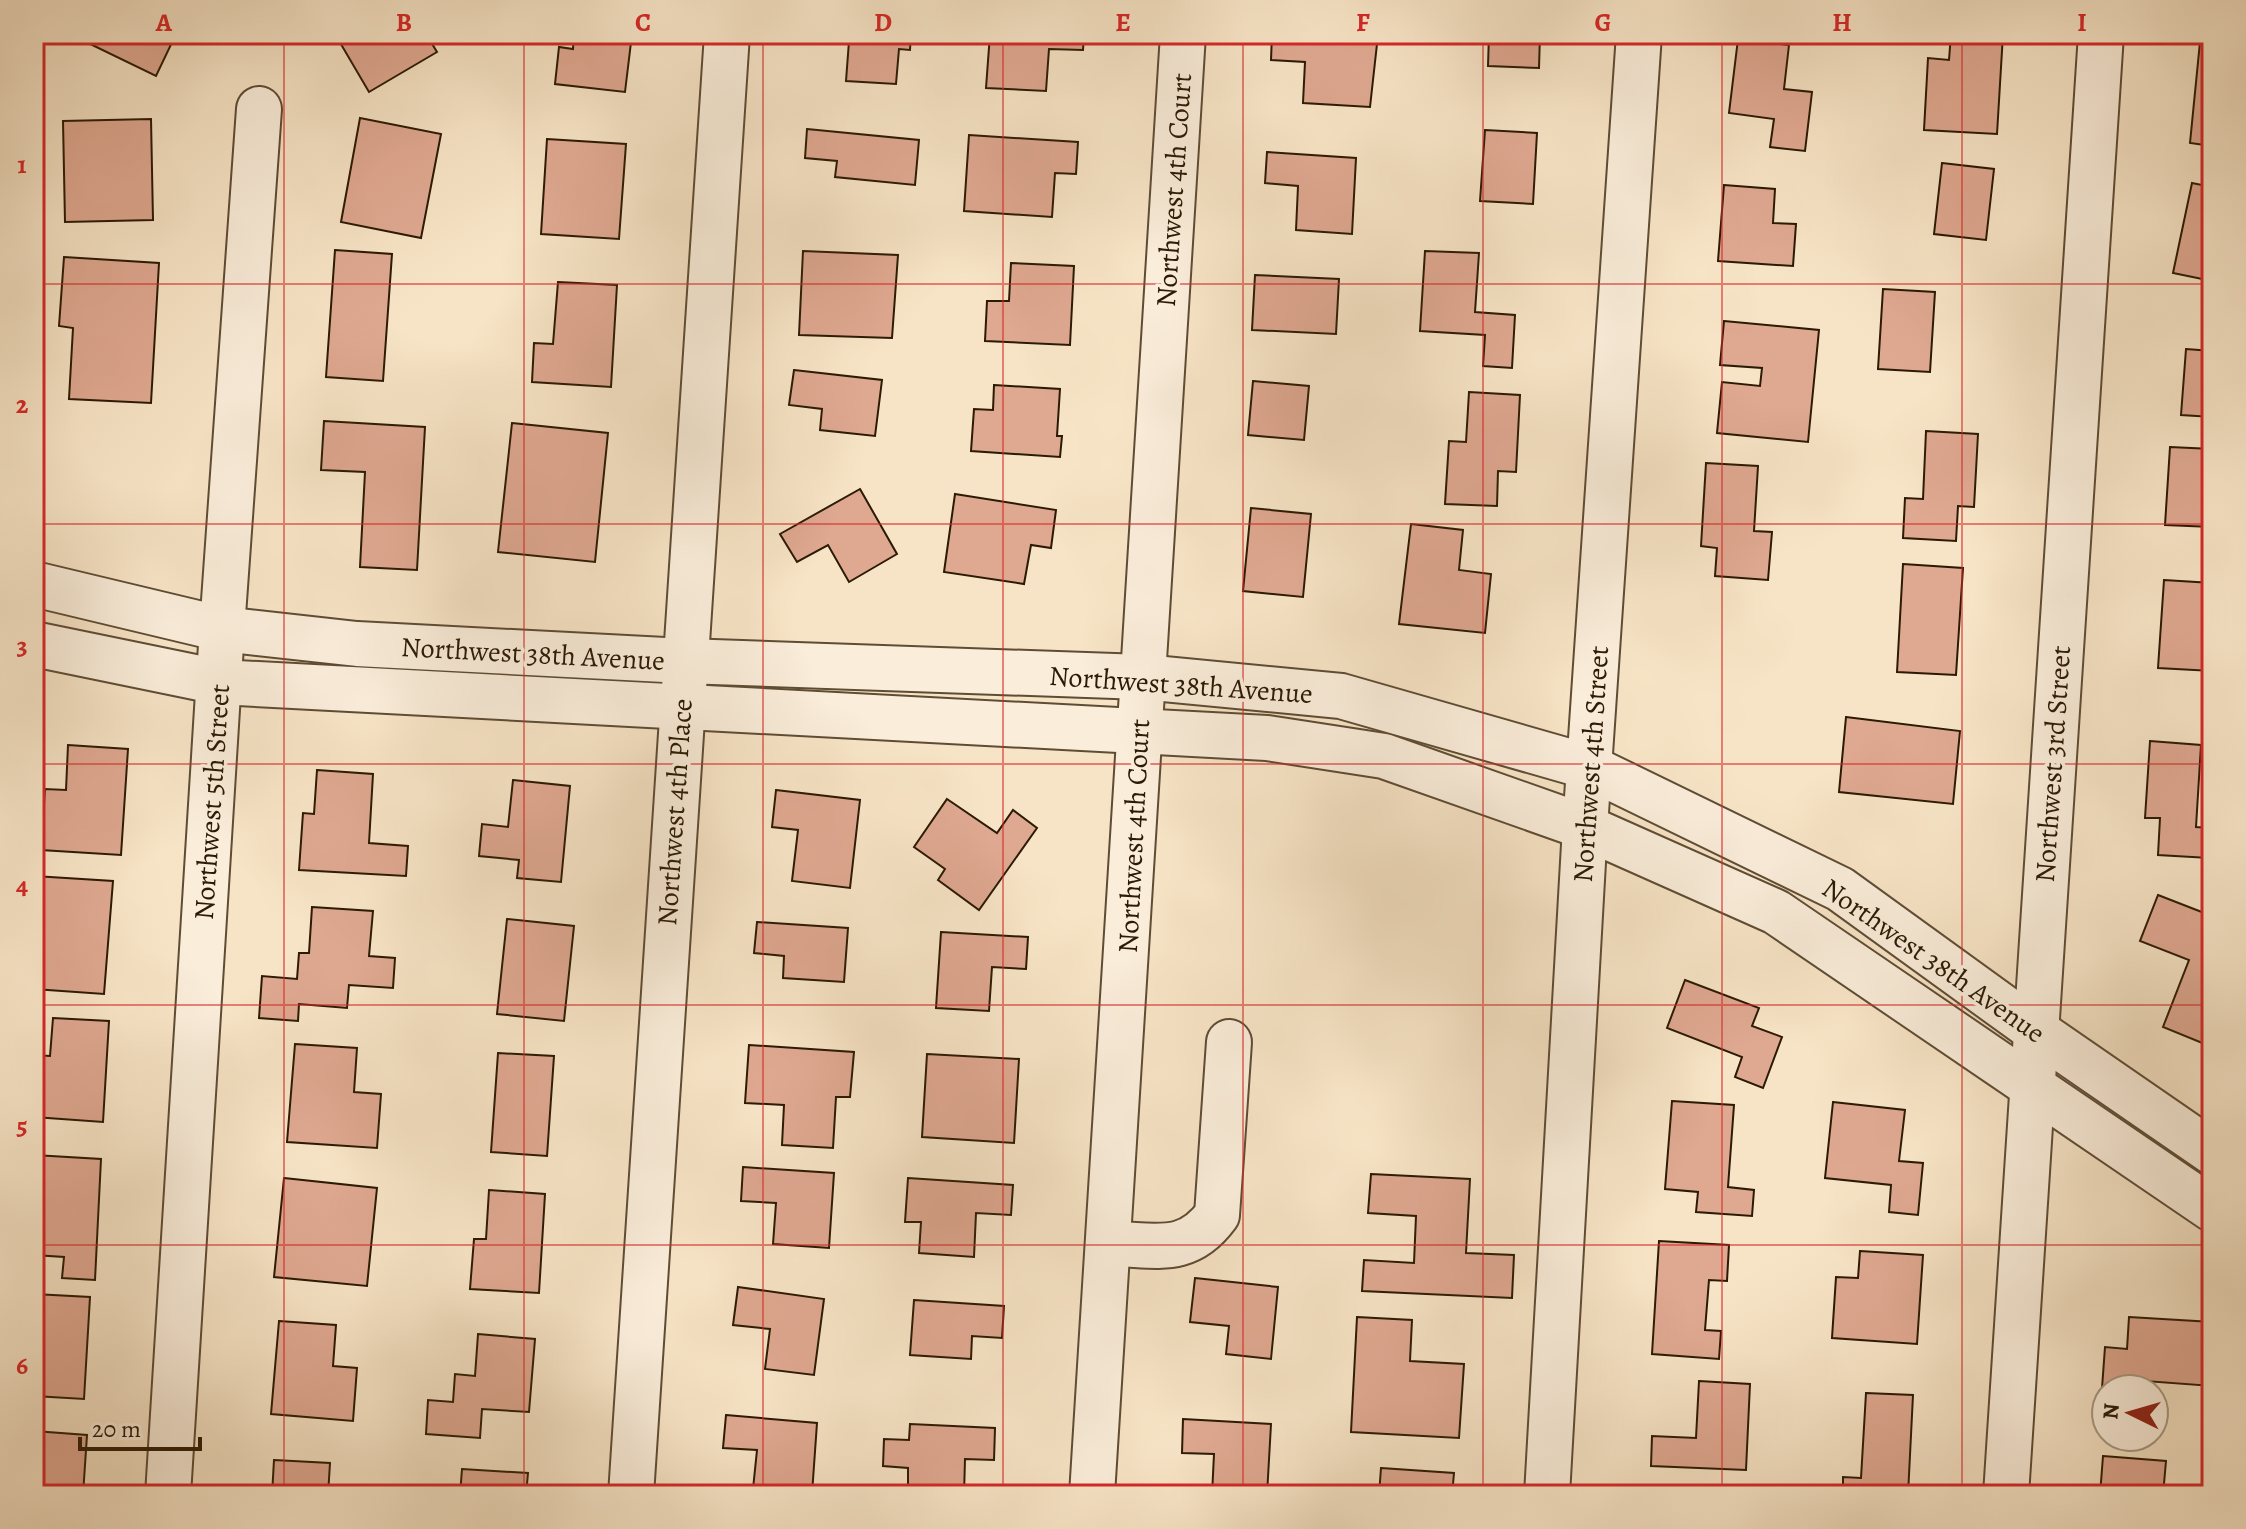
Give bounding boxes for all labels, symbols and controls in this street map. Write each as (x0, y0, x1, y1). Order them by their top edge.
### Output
text: A (155, 5, 173, 40)
text: B (396, 5, 412, 40)
text: C (635, 5, 651, 40)
text: D (874, 5, 892, 40)
text: E (1115, 5, 1131, 40)
text: F (1356, 5, 1370, 40)
text: G (1594, 5, 1612, 40)
text: H (1832, 5, 1852, 40)
text: I (2077, 5, 2087, 40)
street label: Northwest 4th Court (1147, 72, 1201, 308)
text: 1 (17, 147, 27, 182)
text: 2 (16, 387, 29, 422)
text: 3 (16, 628, 28, 663)
street label: Northwest 38th Avenue (400, 628, 666, 680)
street label: Northwest 3rd Street (2026, 644, 2080, 884)
street label: Northwest 4th Street (1564, 645, 1618, 884)
street label: Northwest 38th Avenue (1048, 657, 1314, 713)
street label: Northwest 5th Street (185, 683, 239, 921)
street label: Northwest 4th Place (648, 697, 702, 927)
street label: Northwest 4th Court (1109, 718, 1159, 954)
text: 4 (16, 868, 28, 903)
street label: Northwest 38th Avenue (1814, 870, 2053, 1052)
text: 5 (16, 1108, 28, 1143)
text: 6 (16, 1348, 28, 1383)
north arrow (2090, 1373, 2170, 1453)
scale bar (80, 1401, 200, 1451)
text: N (2095, 1402, 2127, 1421)
text: 20 m (92, 1413, 141, 1445)

